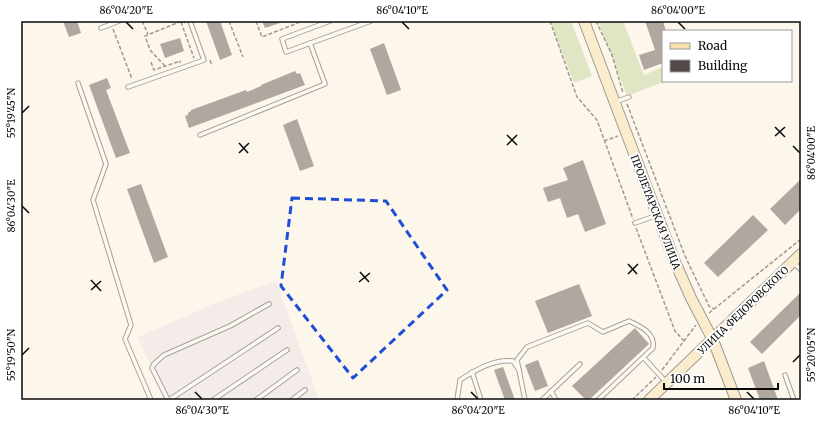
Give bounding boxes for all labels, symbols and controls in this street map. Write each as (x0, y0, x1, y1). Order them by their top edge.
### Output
text: 86°04'20"E (99, 4, 153, 17)
text: 86°04'10"E (376, 4, 428, 17)
text: 86°04'00"E (651, 4, 706, 17)
legend (662, 30, 792, 82)
text: Road (698, 38, 727, 53)
text: Building (698, 58, 748, 73)
text: 55°19'45"N (5, 87, 18, 138)
text: 86°04'00"E (805, 125, 818, 180)
street label: ПРОЛЕТАРСКАЯ УЛИЦА (628, 153, 684, 272)
text: 86°04'30"E (5, 179, 18, 233)
street label: УЛИЦА ФЕДОРОВСКОГО (694, 263, 792, 358)
text: 55°19'50"N (5, 328, 18, 381)
text: 55°20'05"N (805, 328, 818, 382)
scale bar (664, 365, 778, 391)
text: 100 m (670, 371, 705, 386)
text: 86°04'30"E (175, 404, 229, 417)
text: 86°04'20"E (451, 404, 505, 417)
text: 86°04'10"E (728, 404, 780, 417)

